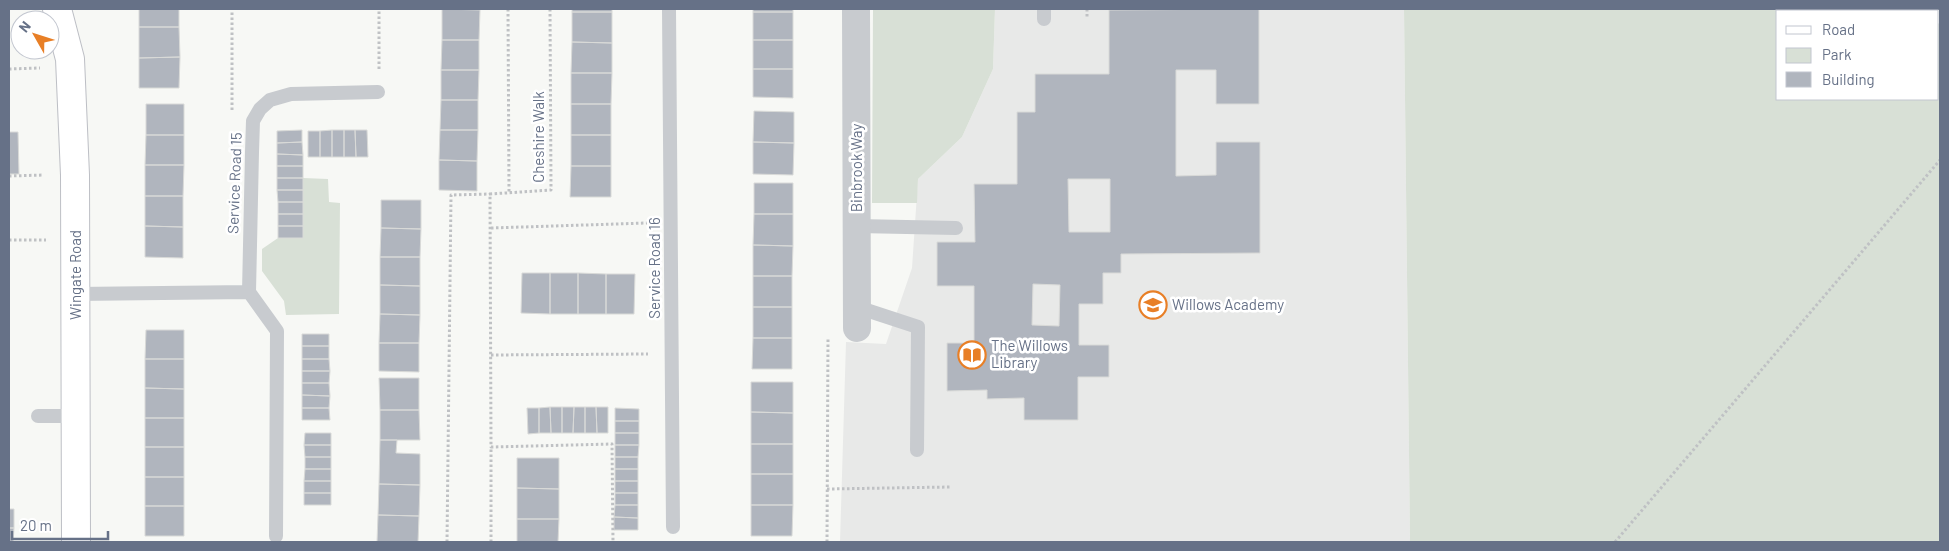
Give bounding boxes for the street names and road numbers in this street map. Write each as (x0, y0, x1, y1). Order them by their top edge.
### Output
street label: Cheshire Walk (529, 91, 547, 183)
street label: Binbrook Way (847, 124, 865, 212)
street label: Service Road 15 (223, 132, 245, 234)
street label: Service Road 16 (645, 217, 663, 319)
street label: Wingate Road (66, 230, 84, 320)

